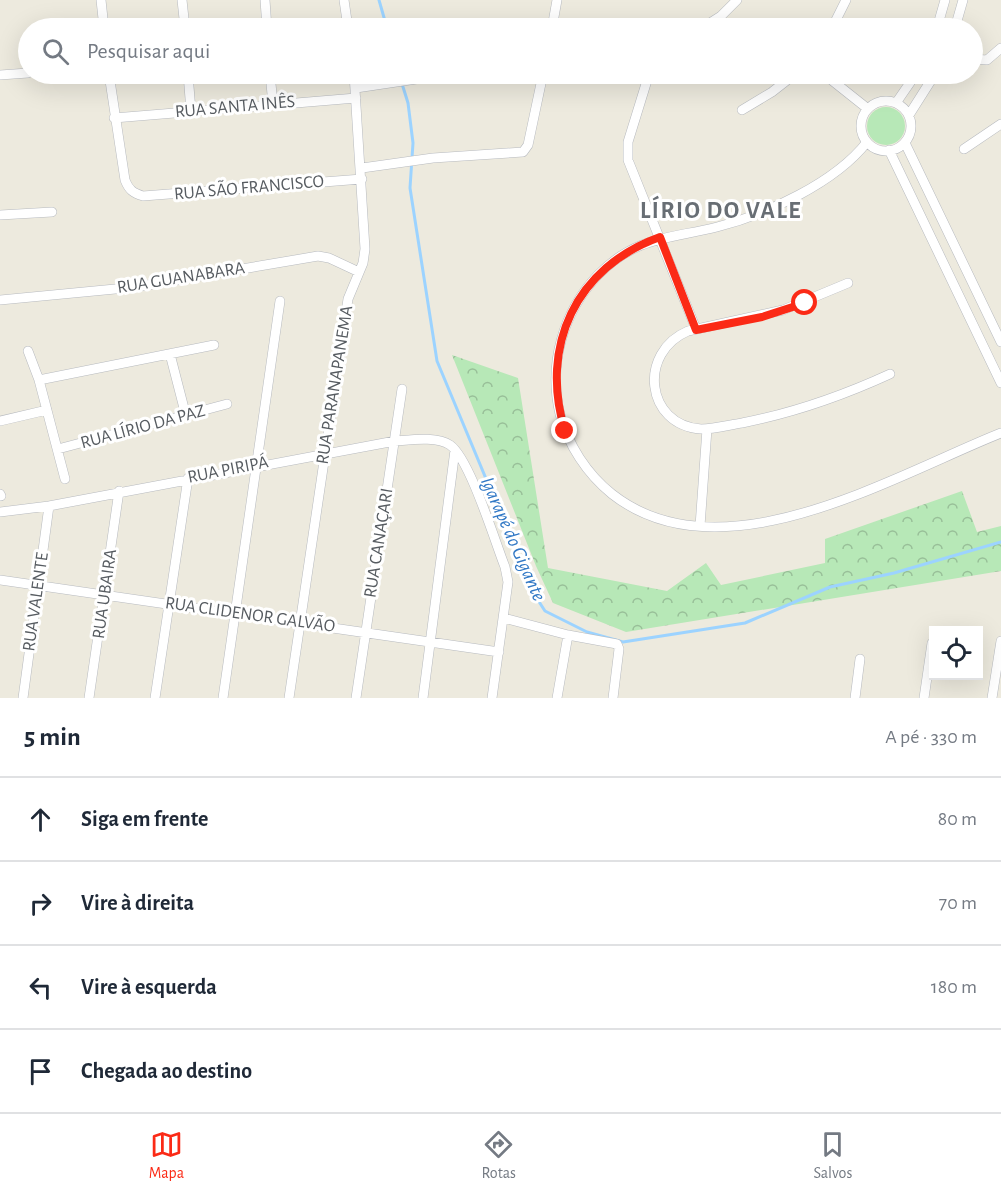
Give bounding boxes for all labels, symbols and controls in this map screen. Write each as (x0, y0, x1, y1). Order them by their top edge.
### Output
search box (18, 18, 983, 84)
icon: search (39, 35, 72, 68)
text: Pesquisar aqui (87, 40, 210, 62)
street label: RUA SANTA INÊS (174, 90, 296, 121)
street label: RUA SÃO FRANCISCO (173, 169, 325, 204)
district label: LÍRIO DO VALE (640, 195, 802, 223)
street label: RUA GUANABARA (116, 259, 247, 297)
route start (791, 289, 817, 315)
street label: RUA PARANAPANEMA (314, 304, 357, 466)
street label: RUA LÍRIO DA PAZ (78, 399, 207, 452)
route end (551, 417, 577, 443)
street label: RUA PIRIPÁ (186, 450, 270, 487)
water label: Igarapé do Gigante (477, 474, 549, 604)
street label: RUA CANAÇARI (361, 487, 397, 599)
street label: RUA UBAIRA (90, 547, 120, 640)
street label: RUA VALENTE (20, 551, 52, 653)
street label: RUA CLIDENOR GALVÃO (164, 591, 337, 636)
map controls (929, 626, 983, 680)
button: locate (929, 626, 983, 680)
text: 5 min (24, 724, 81, 750)
text: A pé · 330 m (885, 727, 977, 747)
icon: ahead (24, 803, 57, 836)
text: Siga em frente (81, 808, 208, 830)
text: 80 m (938, 809, 977, 829)
icon: right (24, 887, 57, 920)
text: Vire à direita (81, 892, 194, 914)
text: 70 m (939, 893, 977, 913)
icon: left (24, 971, 57, 1004)
text: Vire à esquerda (81, 976, 217, 998)
text: 180 m (931, 977, 977, 997)
icon: arrive (24, 1055, 57, 1088)
text: Chegada ao destino (81, 1060, 252, 1082)
tab: Mapa (149, 1128, 184, 1183)
tab: Rotas (481, 1128, 516, 1183)
tab: Salvos (813, 1128, 852, 1183)

